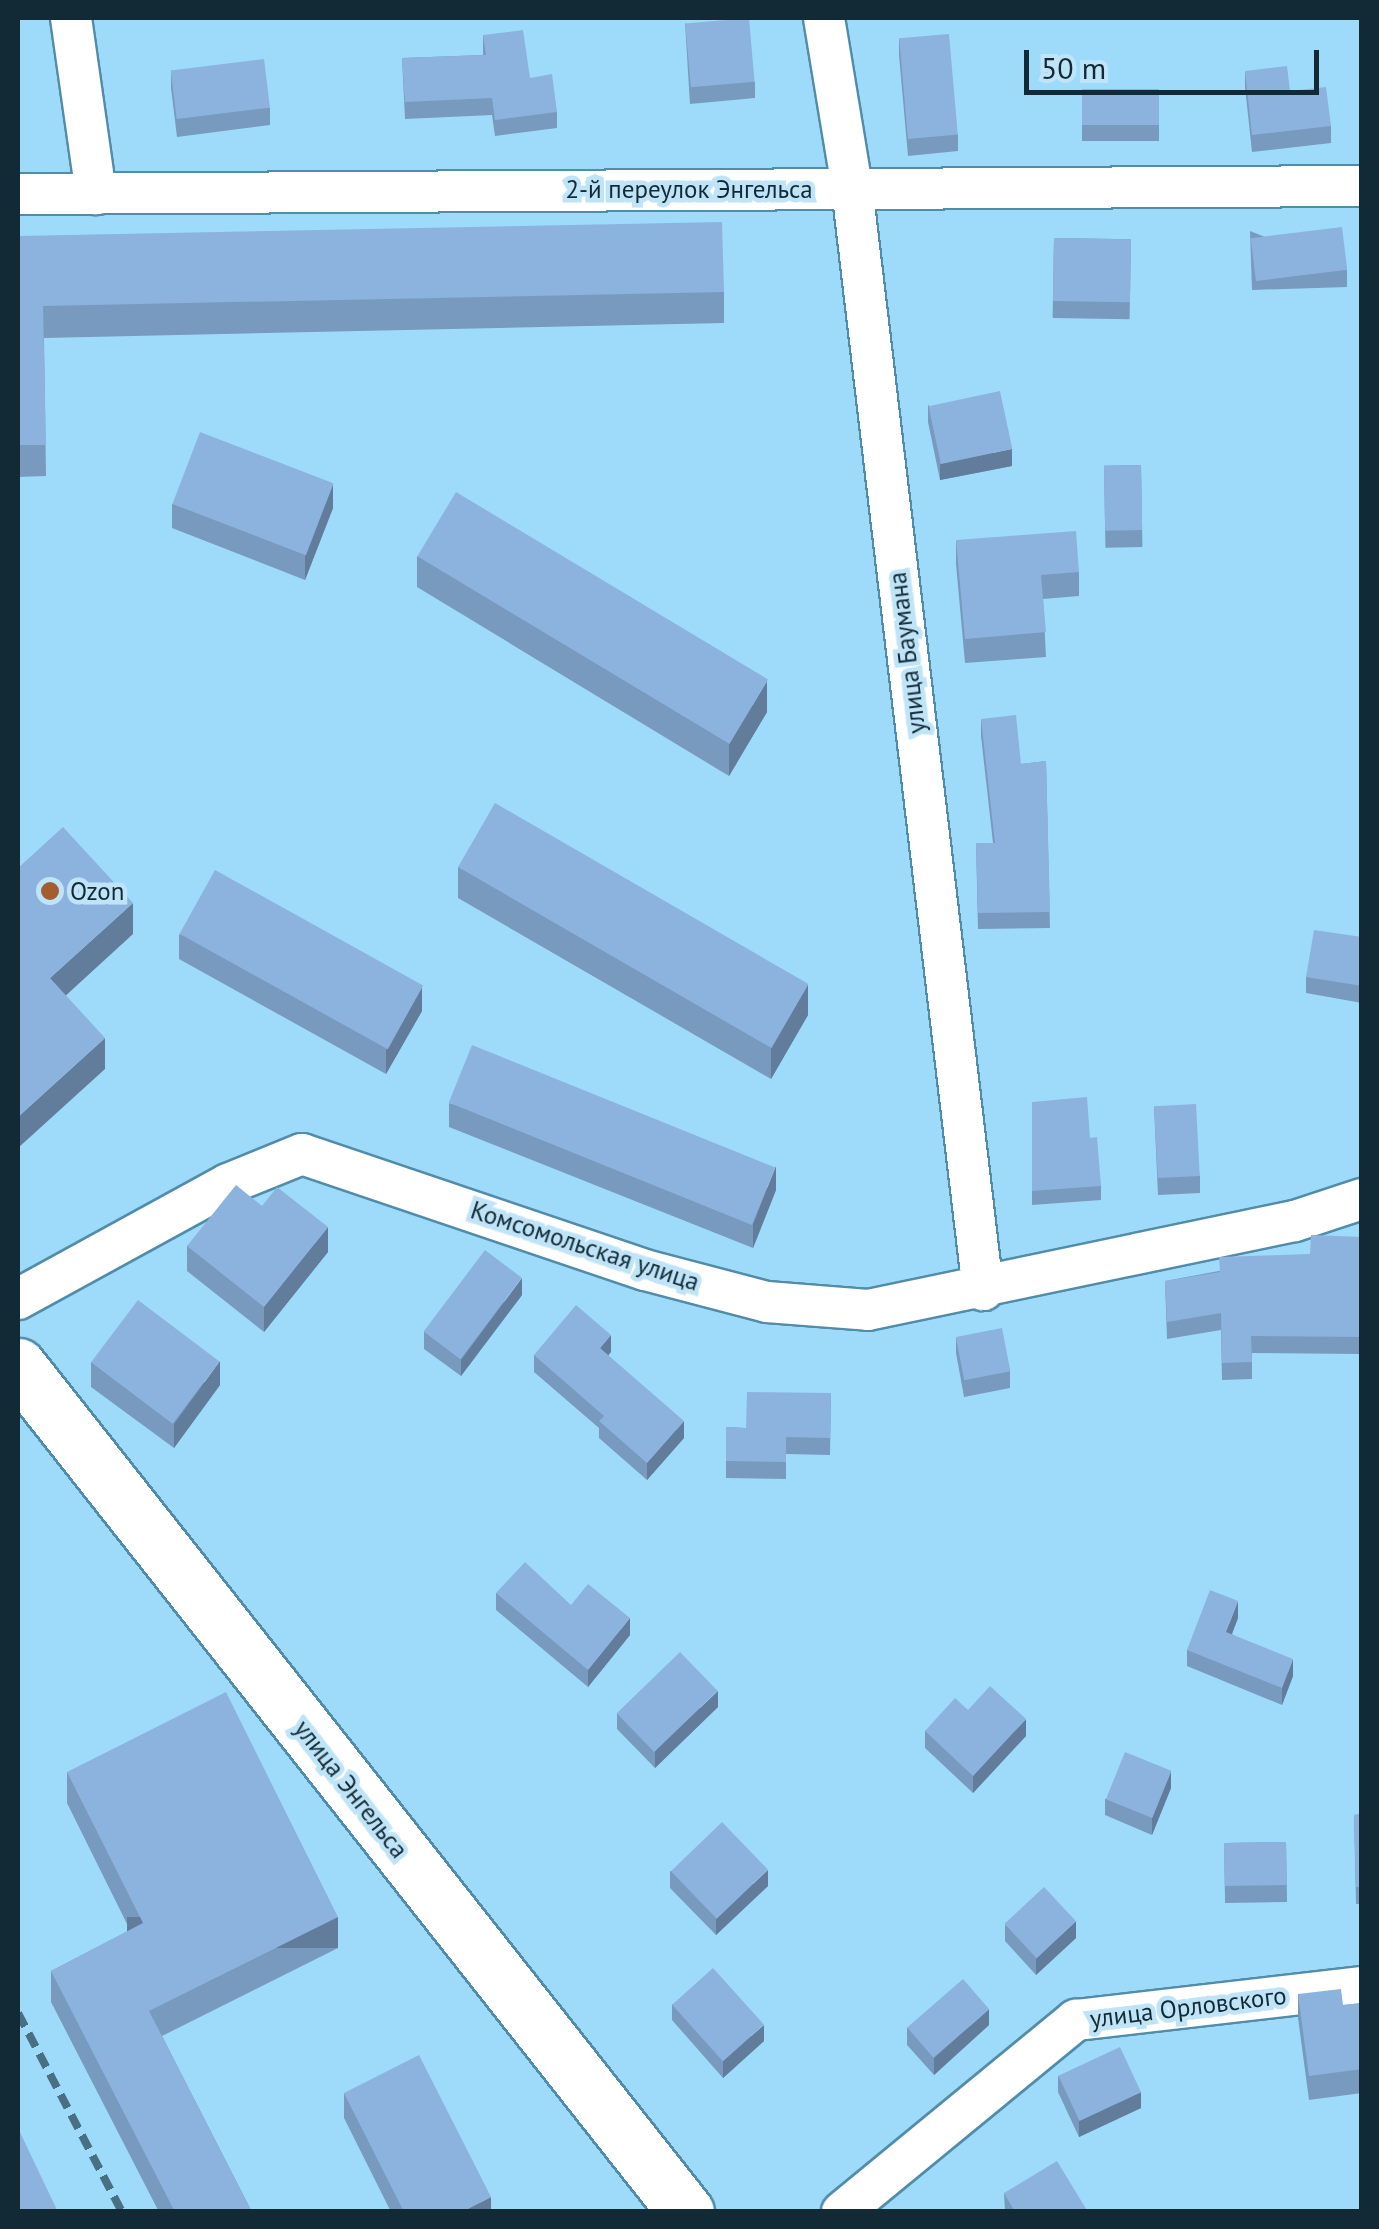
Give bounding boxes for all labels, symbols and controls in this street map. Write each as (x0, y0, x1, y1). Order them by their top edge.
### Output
scale bar (1029, 30, 1324, 92)
text: 50 m (1041, 48, 1106, 87)
street label: 2-й переулок Энгельса (565, 174, 813, 204)
street label: улица Баумана (882, 571, 932, 735)
place label: Ozon (70, 876, 124, 906)
marker: Ozon (39, 880, 61, 902)
street label: Комсомольская улица (467, 1195, 703, 1297)
street label: улица Энгельса (288, 1714, 414, 1864)
street label: улица Орловского (1088, 1980, 1288, 2034)

